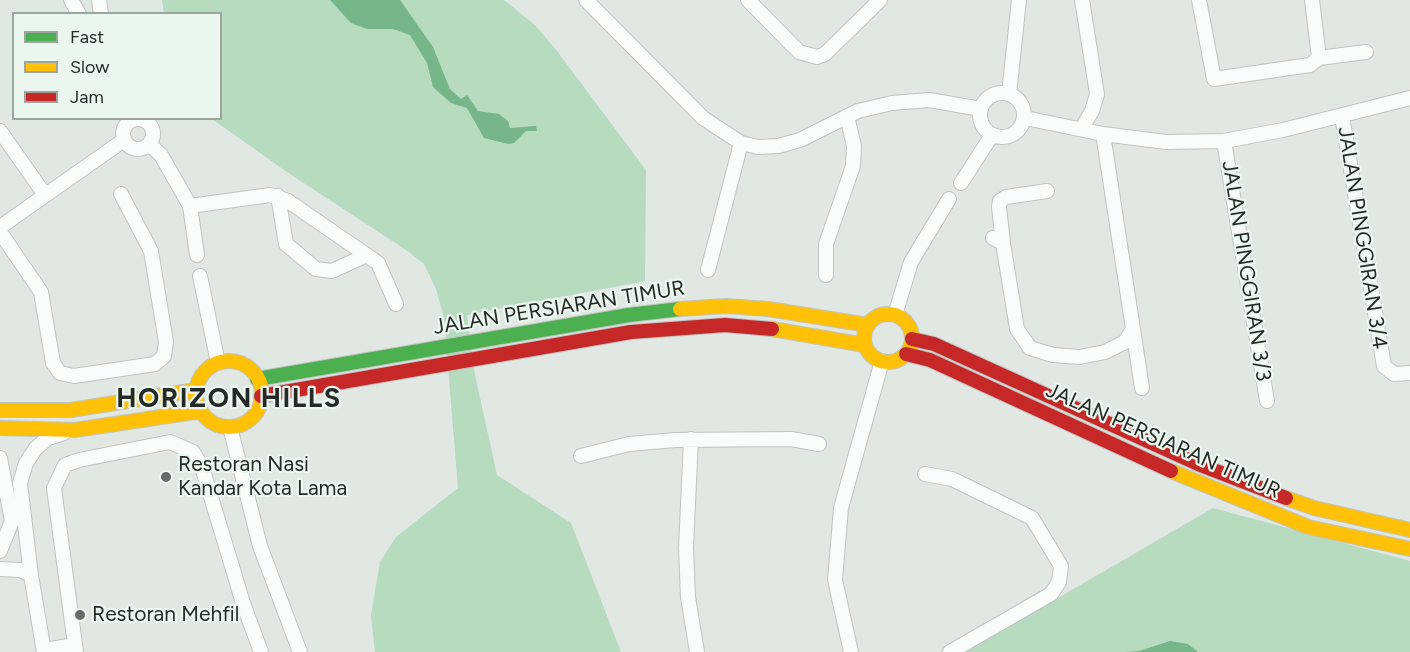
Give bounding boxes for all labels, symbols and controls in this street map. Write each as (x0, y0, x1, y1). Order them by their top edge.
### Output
legend (12, 12, 222, 120)
text: Fast (70, 26, 104, 48)
text: Slow (70, 56, 109, 78)
text: Jam (70, 86, 104, 108)
street label: JALAN PINGGIRAN 3/4 (1332, 125, 1392, 351)
street label: JALAN PINGGIRAN 3/3 (1216, 159, 1276, 383)
street label: JALAN PERSIARAN TIMUR (432, 276, 686, 340)
street label: JALAN PERSIARAN TIMUR (1042, 378, 1284, 504)
district label: HORIZON HILLS (116, 383, 342, 415)
place label: Restoran Nasi Kandar Kota Lama (178, 452, 347, 502)
marker: Restoran Nasi Kandar Kota Lama (159, 470, 173, 484)
place label: Restoran Mehfil (92, 602, 239, 628)
marker: Restoran Mehfil (73, 608, 87, 622)

